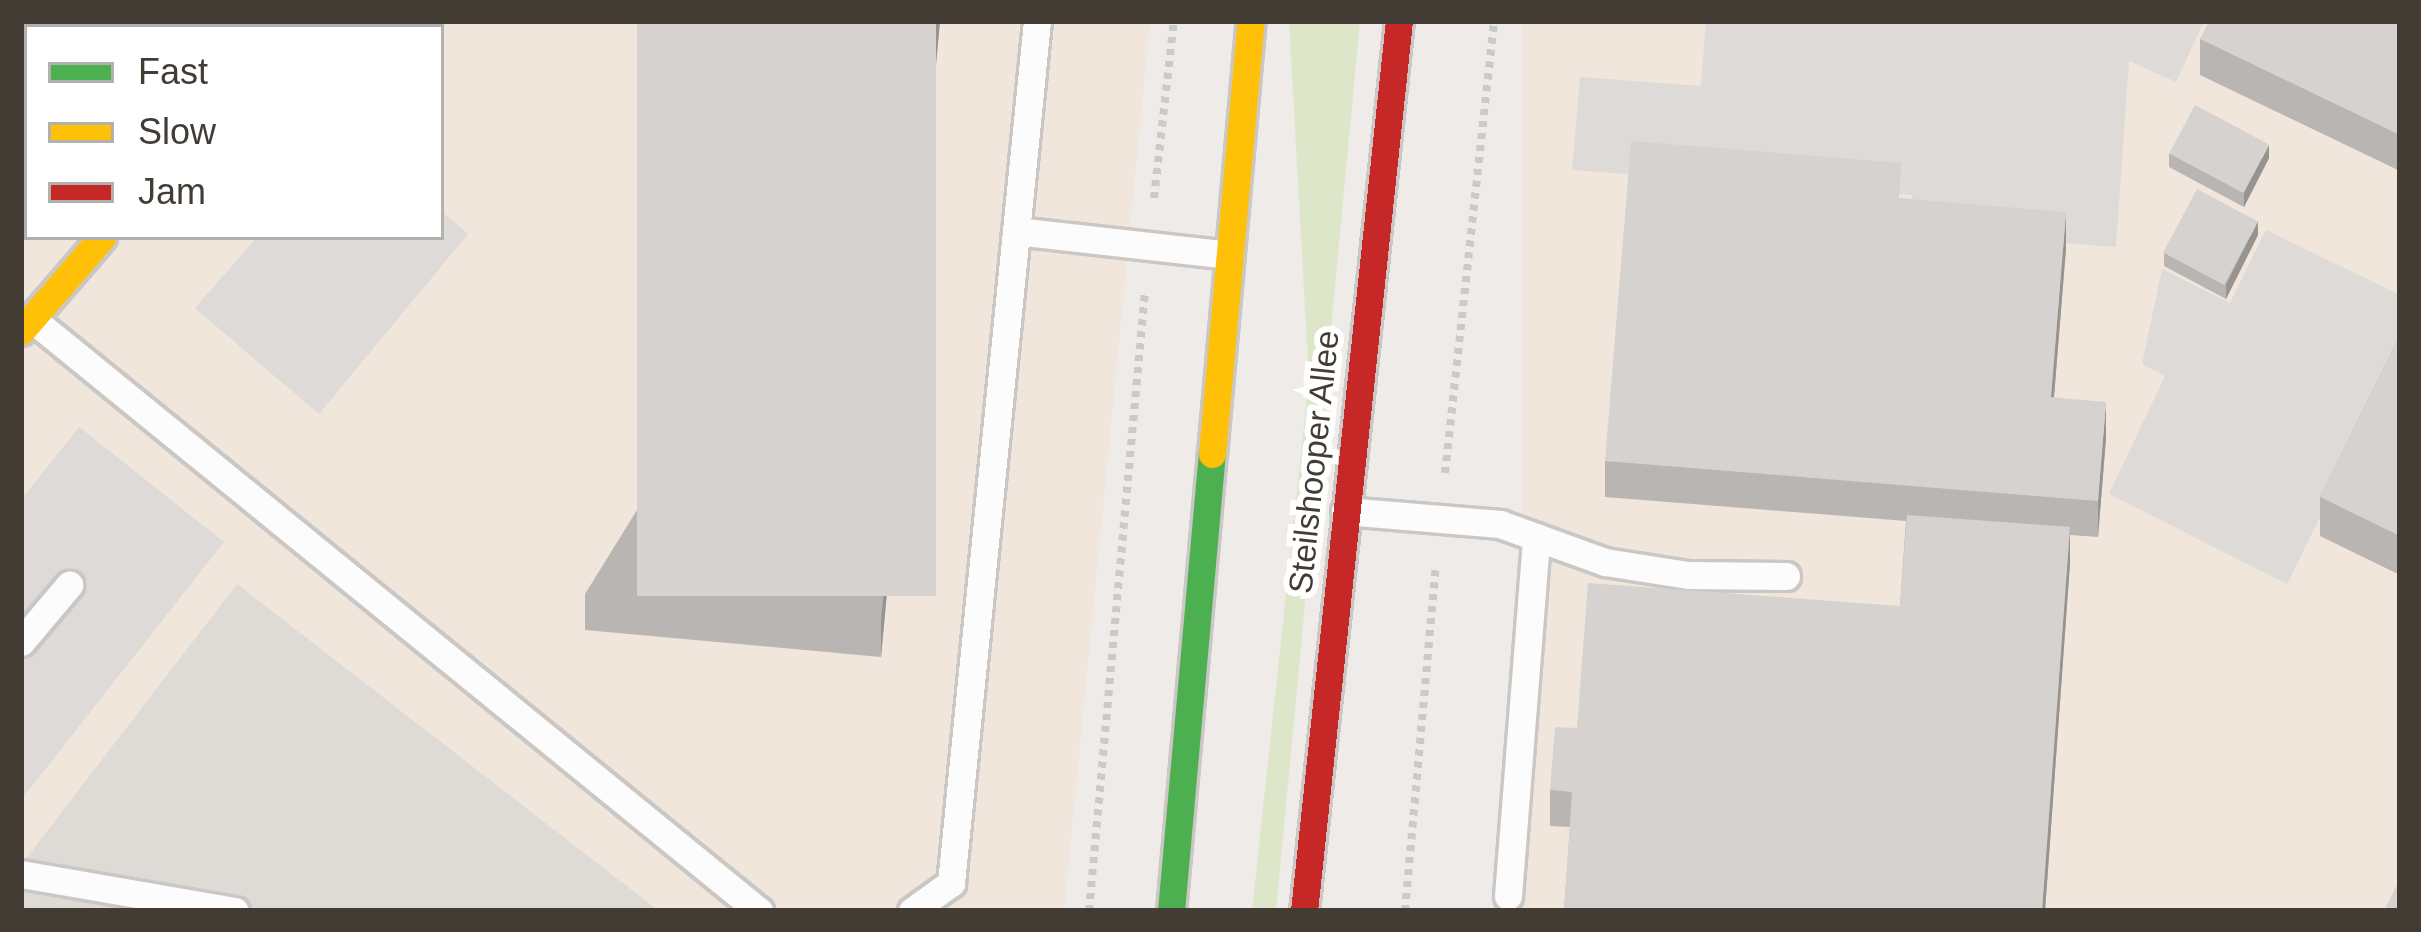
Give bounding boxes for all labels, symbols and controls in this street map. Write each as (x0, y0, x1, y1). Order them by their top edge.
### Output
legend (24, 24, 444, 240)
text: Fast (138, 51, 208, 92)
text: Slow (138, 111, 216, 152)
text: Jam (138, 171, 206, 212)
street label: Steilshooper Allee (1280, 328, 1348, 596)

